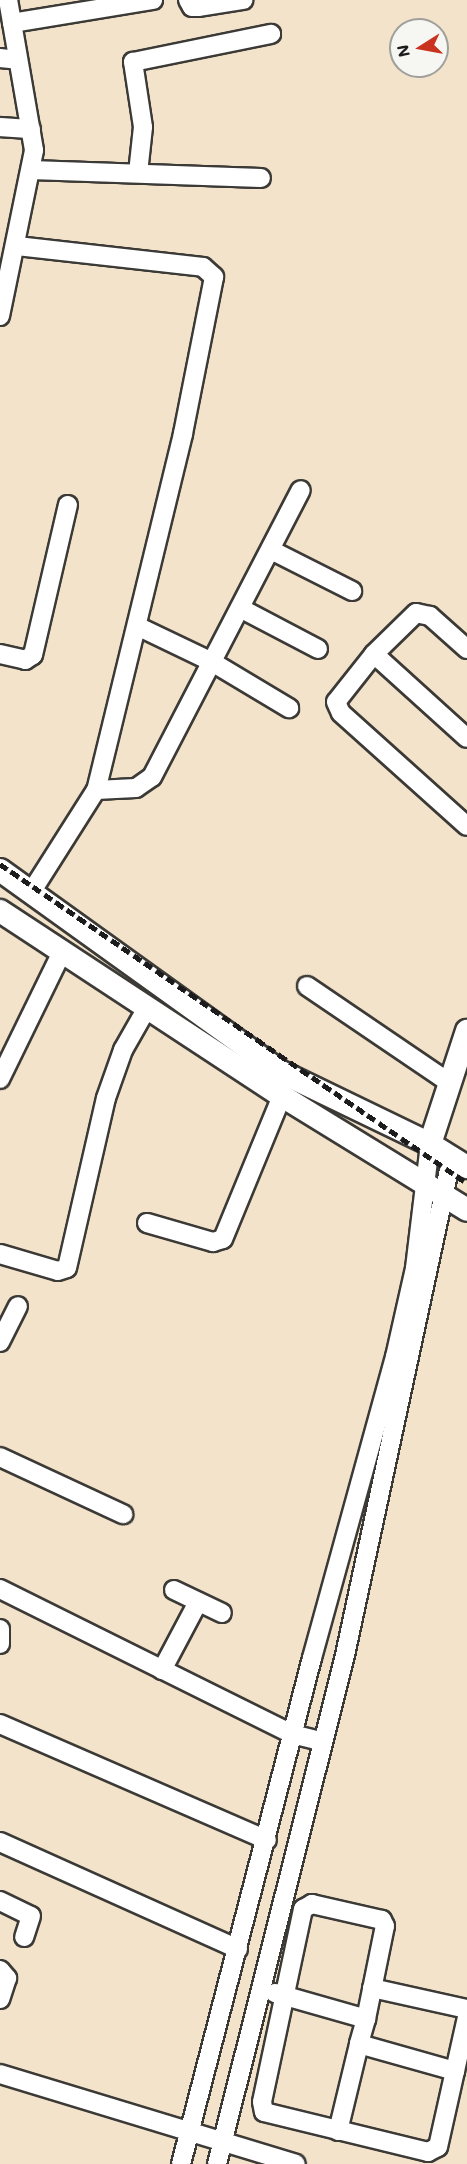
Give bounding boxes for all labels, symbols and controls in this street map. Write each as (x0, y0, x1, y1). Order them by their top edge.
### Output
north arrow (389, 18, 449, 78)
text: N (391, 43, 414, 59)

